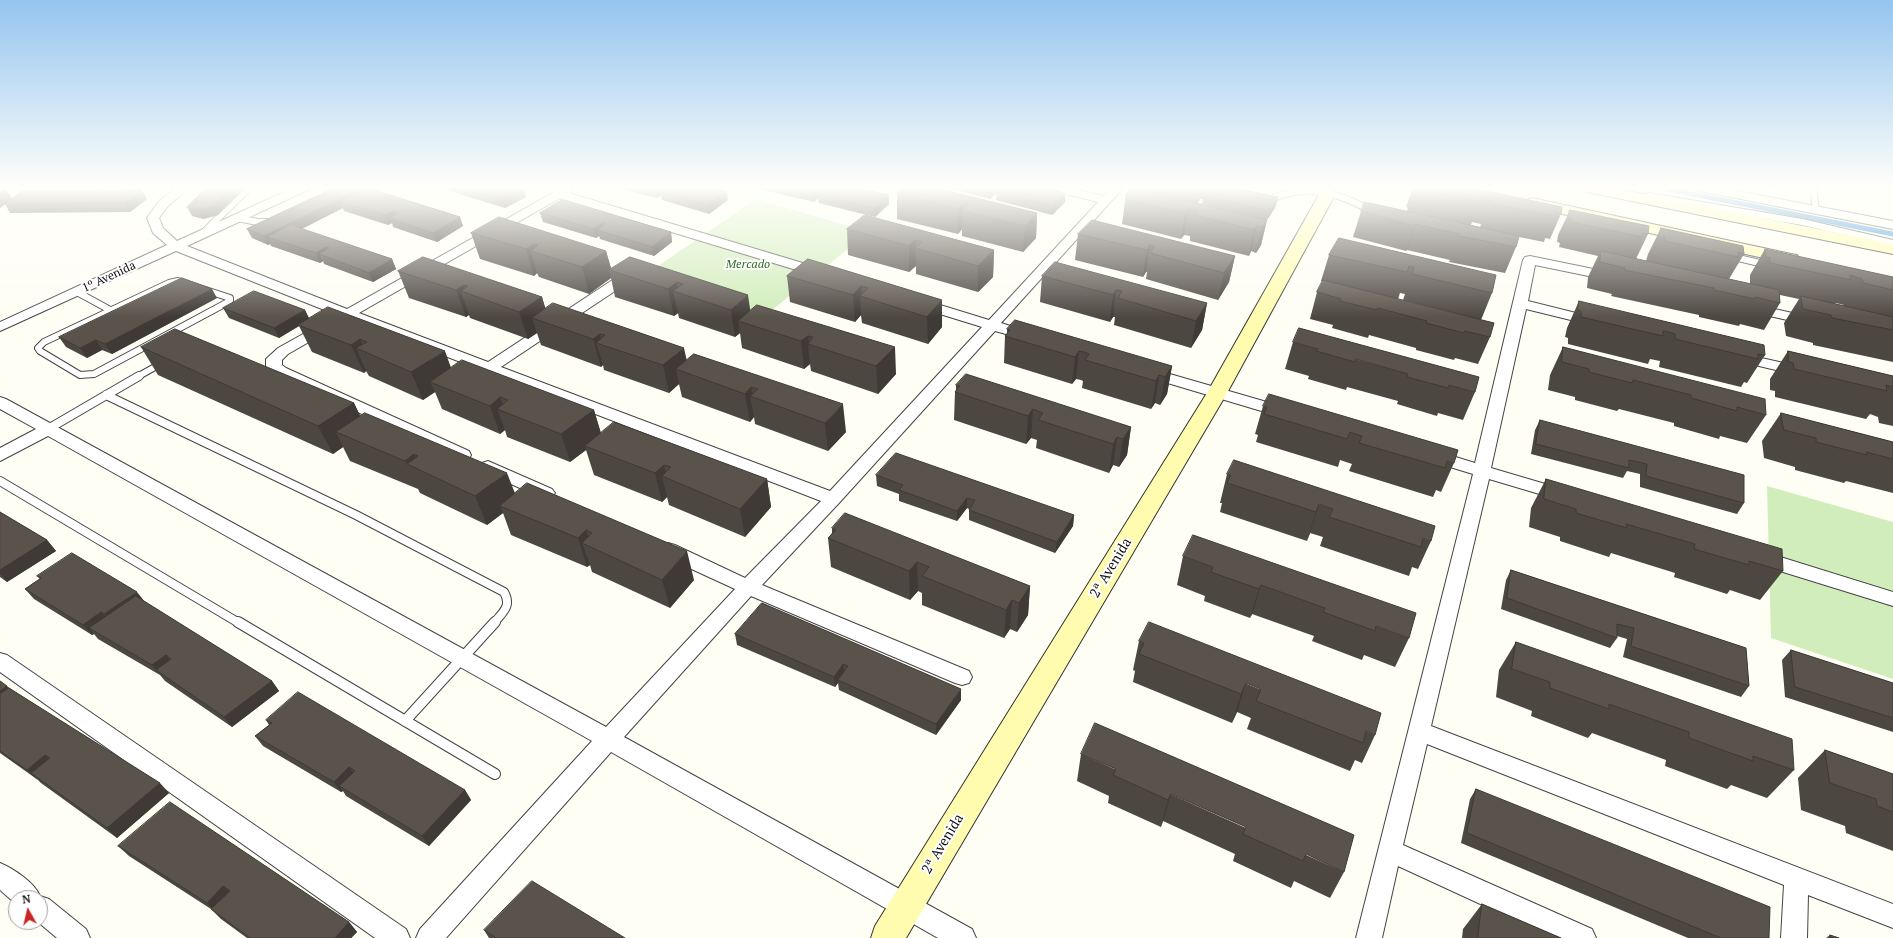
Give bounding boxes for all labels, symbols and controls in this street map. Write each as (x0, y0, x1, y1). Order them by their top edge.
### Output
street label: 1º Avenida (80, 258, 138, 296)
park label: Mercado (726, 258, 770, 272)
street label: 2ª Avenida (1087, 535, 1135, 601)
street label: 2ª Avenida (919, 811, 967, 877)
north arrow (8, 890, 48, 930)
text: N (21, 892, 32, 907)

